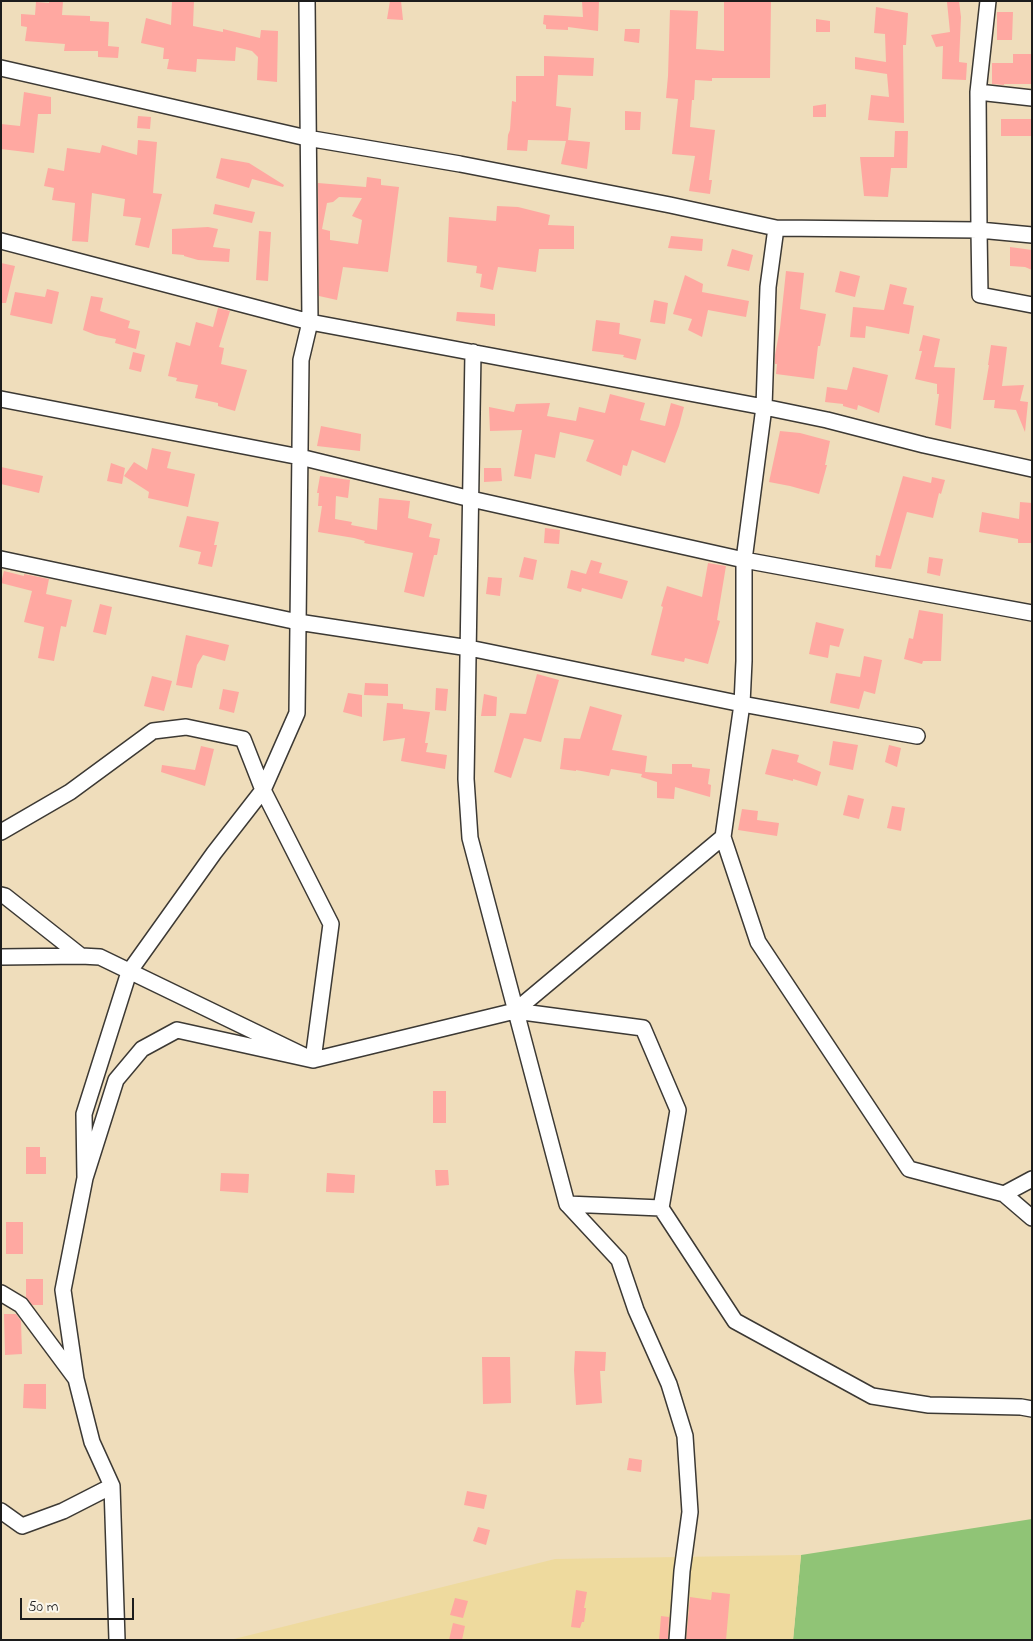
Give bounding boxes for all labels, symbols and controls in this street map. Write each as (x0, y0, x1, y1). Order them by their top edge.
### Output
scale bar (22, 1588, 136, 1620)
text: 50 m (28, 1596, 58, 1618)

